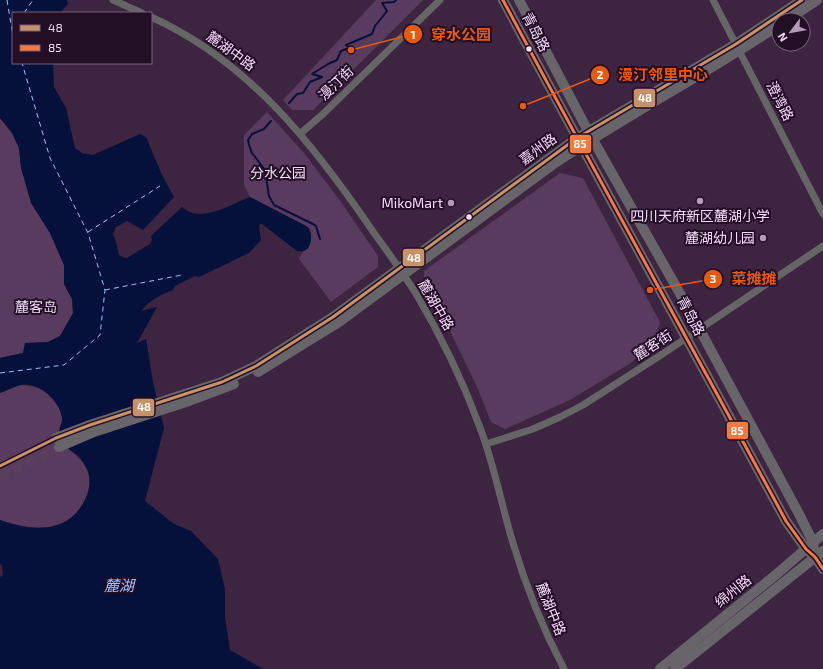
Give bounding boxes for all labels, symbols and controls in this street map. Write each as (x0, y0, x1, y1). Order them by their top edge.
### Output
street label: 青岛路 (519, 9, 554, 54)
legend (12, 12, 152, 64)
north arrow (771, 12, 811, 52)
text: 48 (48, 20, 63, 34)
callout: 穿水公园 (403, 21, 499, 48)
text: 穿水公园 (431, 25, 491, 43)
street label: 麓湖中路 (204, 27, 259, 74)
text: 1 (410, 27, 416, 41)
text: N (774, 31, 790, 44)
text: 85 (48, 40, 62, 54)
unlabelled marker (524, 44, 534, 54)
callout: 漫汀邻里中心 (590, 61, 716, 88)
street label: 漫汀街 (315, 62, 357, 103)
text: 漫汀邻里中心 (618, 65, 708, 83)
text: 2 (597, 67, 604, 81)
street label: 澄湾路 (763, 78, 798, 123)
line badge: 48 (633, 88, 656, 108)
text: 48 (638, 91, 652, 104)
street label: 嘉州路 (516, 129, 560, 168)
line badge: 85 (569, 134, 592, 154)
text: 85 (574, 137, 586, 150)
park label: 分水公园 (250, 164, 306, 181)
place label: MikoMart (381, 194, 443, 211)
marker: 四川天府新区麓湖小学 (695, 196, 705, 206)
marker: MikoMart (446, 198, 456, 208)
place label: 四川天府新区麓湖小学 (630, 207, 770, 224)
unlabelled marker (464, 212, 474, 222)
place label: 麓湖幼儿园 (685, 229, 755, 246)
marker: 麓湖幼儿园 (758, 233, 768, 243)
line badge: 48 (402, 248, 425, 267)
text: 48 (407, 251, 421, 264)
callout: 菜摊摊 (703, 265, 784, 292)
text: 菜摊摊 (731, 269, 777, 287)
text: 3 (710, 271, 717, 285)
street label: 麓湖中路 (415, 276, 458, 333)
street label: 青岛路 (674, 293, 709, 338)
park label: 麓客岛 (15, 298, 57, 315)
street label: 麓客街 (630, 326, 675, 363)
line badge: 48 (132, 398, 155, 417)
text: 48 (137, 400, 151, 413)
line badge: 85 (726, 421, 749, 440)
text: 85 (731, 424, 743, 437)
street label: 绵州路 (711, 571, 754, 610)
water label: 麓湖 (104, 576, 136, 594)
street label: 麓湖中路 (533, 580, 570, 638)

